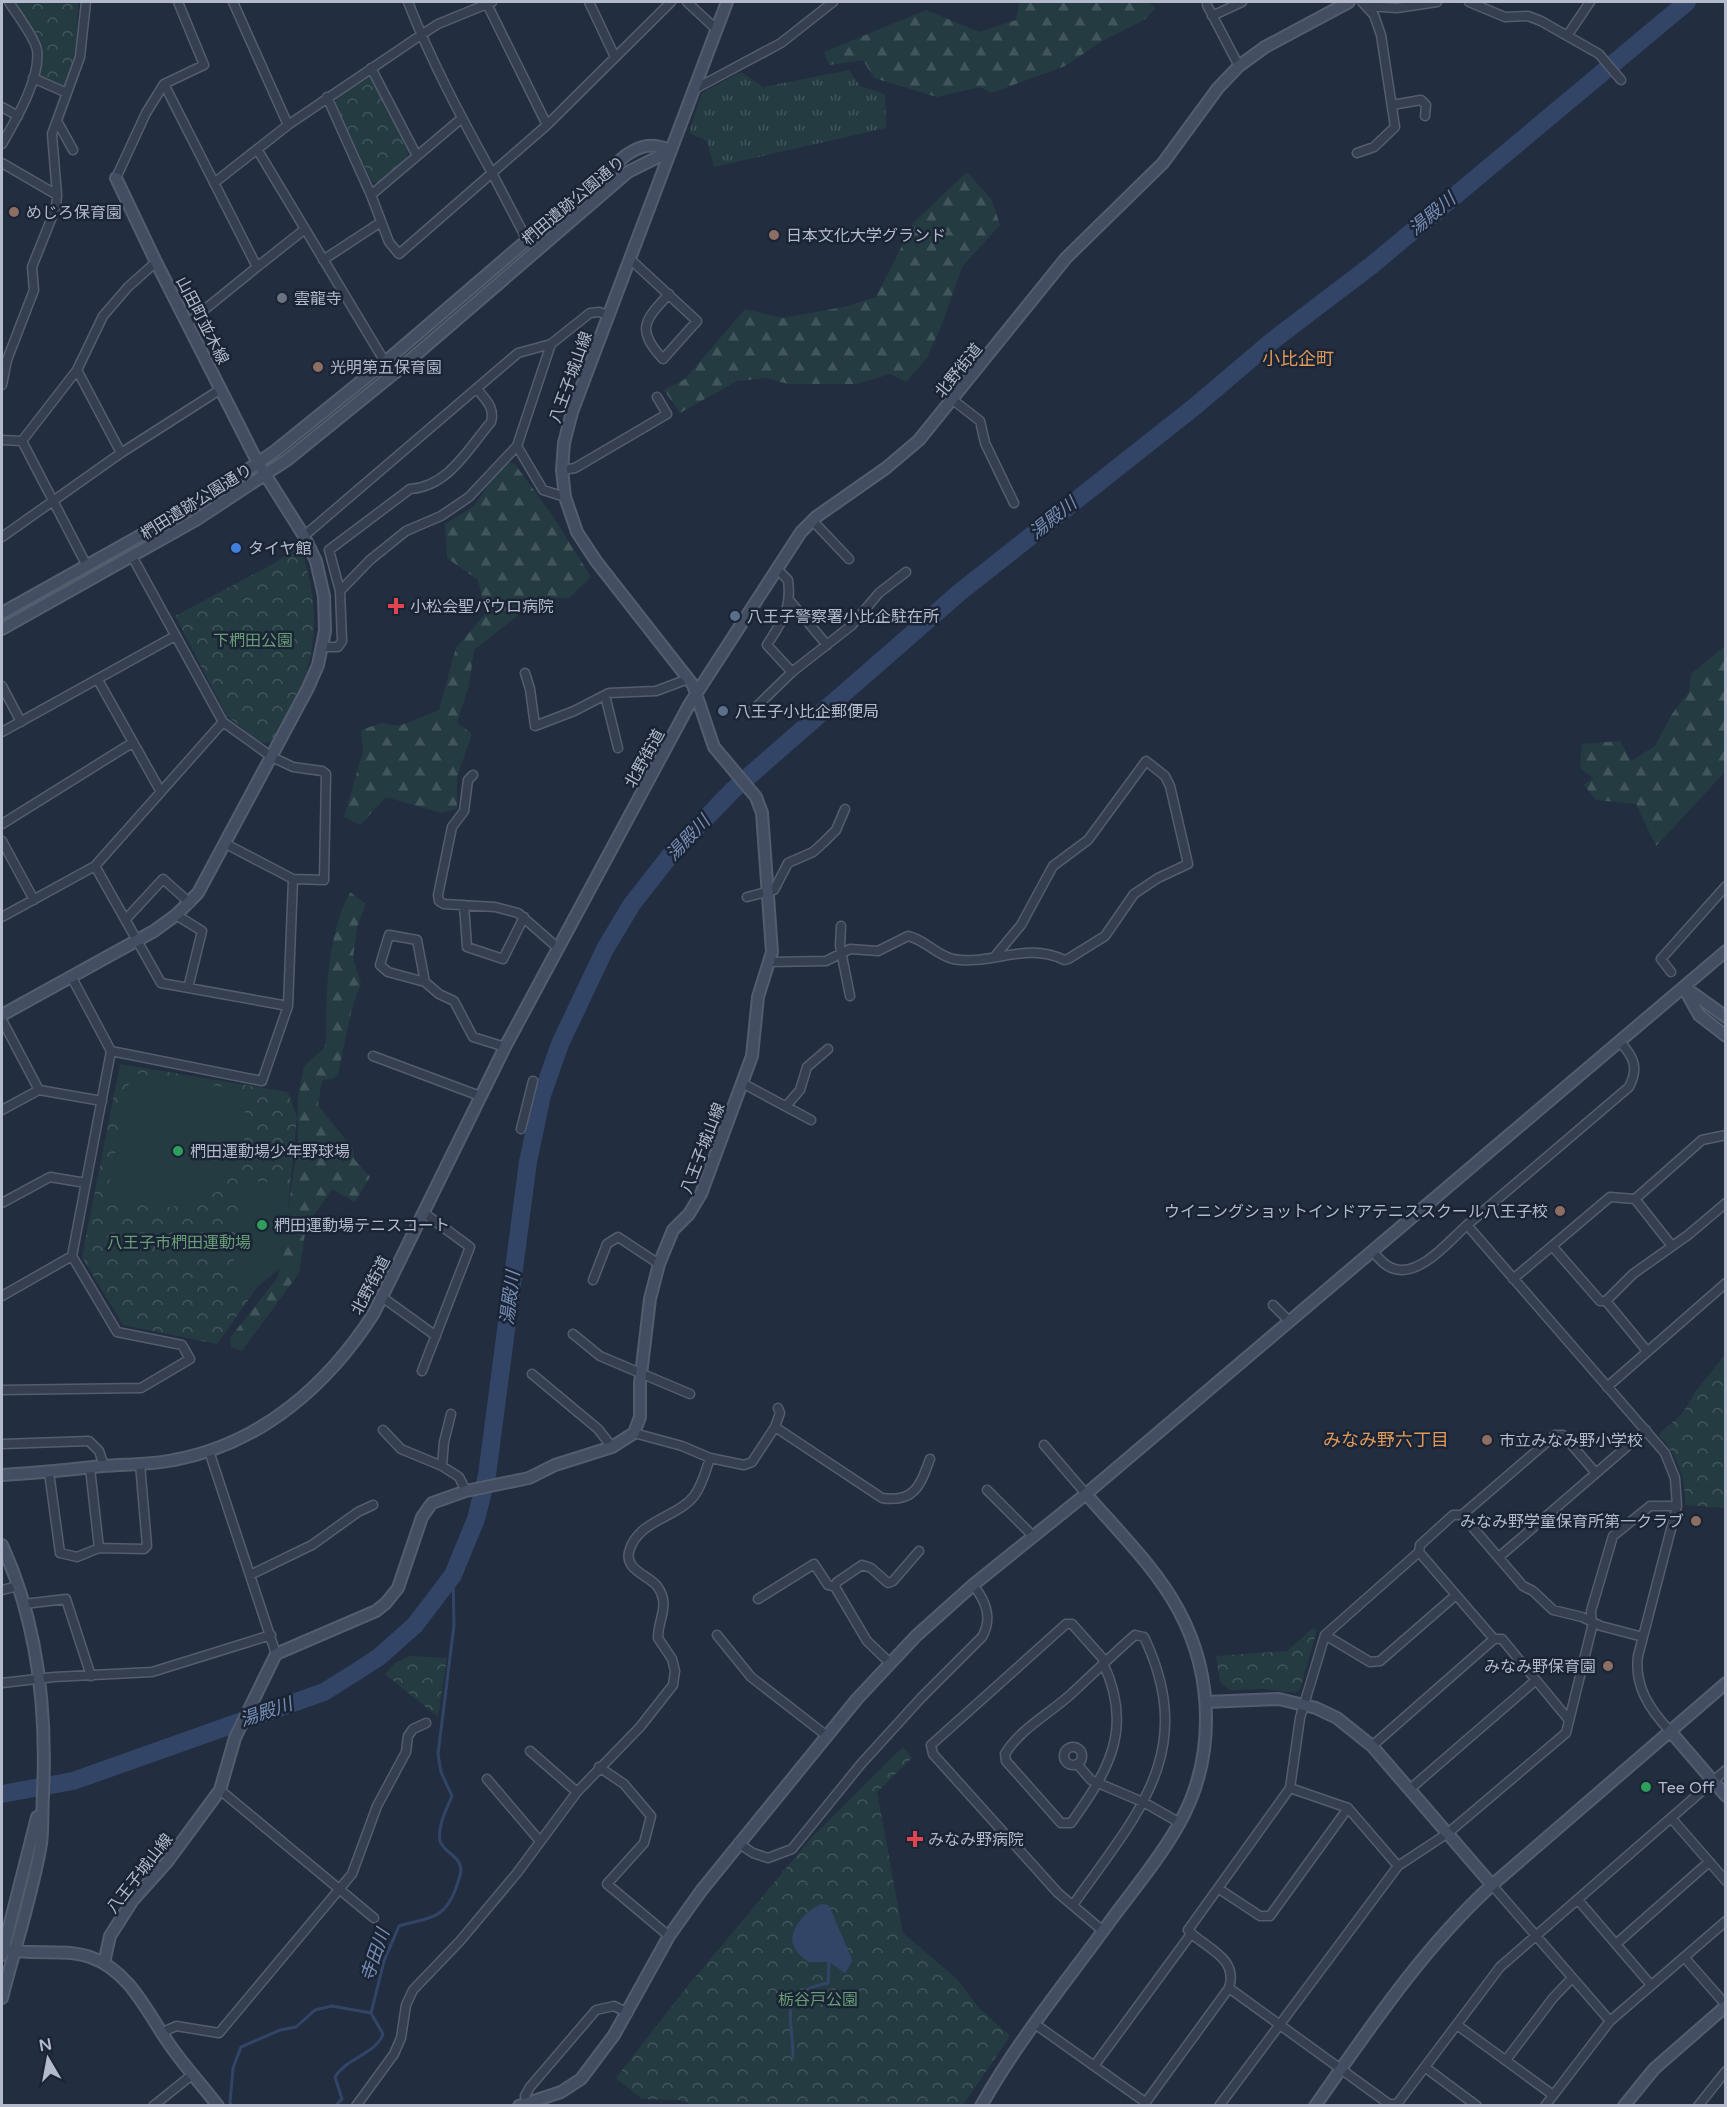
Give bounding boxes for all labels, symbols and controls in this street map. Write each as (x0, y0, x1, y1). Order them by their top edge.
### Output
street label: 椚田遺跡公園通り (518, 152, 629, 250)
water label: 湯殿川 (1404, 187, 1461, 240)
place label: めじろ保育園 (26, 203, 122, 223)
marker: めじろ保育園 (7, 205, 21, 219)
place label: 日本文化大学グランド (786, 226, 946, 246)
marker: 日本文化大学グランド (767, 228, 781, 242)
street label: 山田町並木線 (171, 273, 233, 368)
place label: 雲龍寺 (294, 289, 342, 309)
marker: 雲龍寺 (275, 291, 289, 305)
street label: 八王子城山線 (545, 329, 597, 426)
street label: 北野街道 (931, 339, 987, 402)
district label: 小比企町 (1262, 348, 1334, 370)
place label: 光明第五保育園 (330, 358, 442, 378)
marker: 光明第五保育園 (311, 360, 325, 374)
street label: 椚田遺跡公園通り (137, 459, 256, 544)
water label: 湯殿川 (1025, 491, 1082, 544)
place label: タイヤ館 (248, 539, 312, 559)
marker: タイヤ館 (229, 541, 243, 555)
marker: 小松会聖パウロ病院 (387, 597, 405, 615)
place label: 小松会聖パウロ病院 (410, 597, 554, 617)
place label: 八王子警察署小比企駐在所 (747, 607, 939, 627)
marker: 八王子警察署小比企駐在所 (728, 609, 742, 623)
park label: 下椚田公園 (213, 631, 293, 651)
place label: 八王子小比企郵便局 (735, 702, 879, 722)
marker: 八王子小比企郵便局 (716, 704, 730, 718)
street label: 北野街道 (621, 726, 669, 791)
water label: 湯殿川 (662, 809, 716, 865)
street label: 八王子城山線 (676, 1100, 729, 1197)
place label: 椚田運動場少年野球場 (190, 1142, 350, 1162)
marker: 椚田運動場少年野球場 (171, 1144, 185, 1158)
place label: ウイニングショットインドアテニススクール八王子校 (1164, 1202, 1548, 1222)
marker: ウイニングショットインドアテニススクール八王子校 (1553, 1204, 1567, 1218)
place label: 椚田運動場テニスコート (274, 1216, 450, 1236)
marker: 椚田運動場テニスコート (255, 1218, 269, 1232)
park label: 八王子市椚田運動場 (107, 1233, 251, 1253)
street label: 北野街道 (347, 1253, 395, 1318)
water label: 湯殿川 (496, 1268, 524, 1326)
district label: みなみ野六丁目 (1323, 1429, 1449, 1451)
place label: 市立みなみ野小学校 (1499, 1431, 1643, 1451)
marker: 市立みなみ野小学校 (1480, 1433, 1494, 1447)
place label: みなみ野学童保育所第一クラブ (1460, 1512, 1684, 1532)
marker: みなみ野学童保育所第一クラブ (1689, 1514, 1703, 1528)
place label: みなみ野保育園 (1484, 1657, 1596, 1677)
marker: みなみ野保育園 (1601, 1659, 1615, 1673)
water label: 湯殿川 (237, 1692, 297, 1731)
place label: Tee Off (1658, 1778, 1715, 1798)
marker: Tee Off (1639, 1780, 1653, 1794)
street label: 八王子城山線 (102, 1830, 177, 1918)
marker: みなみ野病院 (906, 1830, 924, 1848)
place label: みなみ野病院 (928, 1830, 1024, 1850)
water label: 寺田川 (356, 1924, 395, 1984)
park label: 栃谷戸公園 (778, 1990, 858, 2010)
north arrow (18, 2029, 78, 2089)
text: N (38, 2034, 54, 2056)

